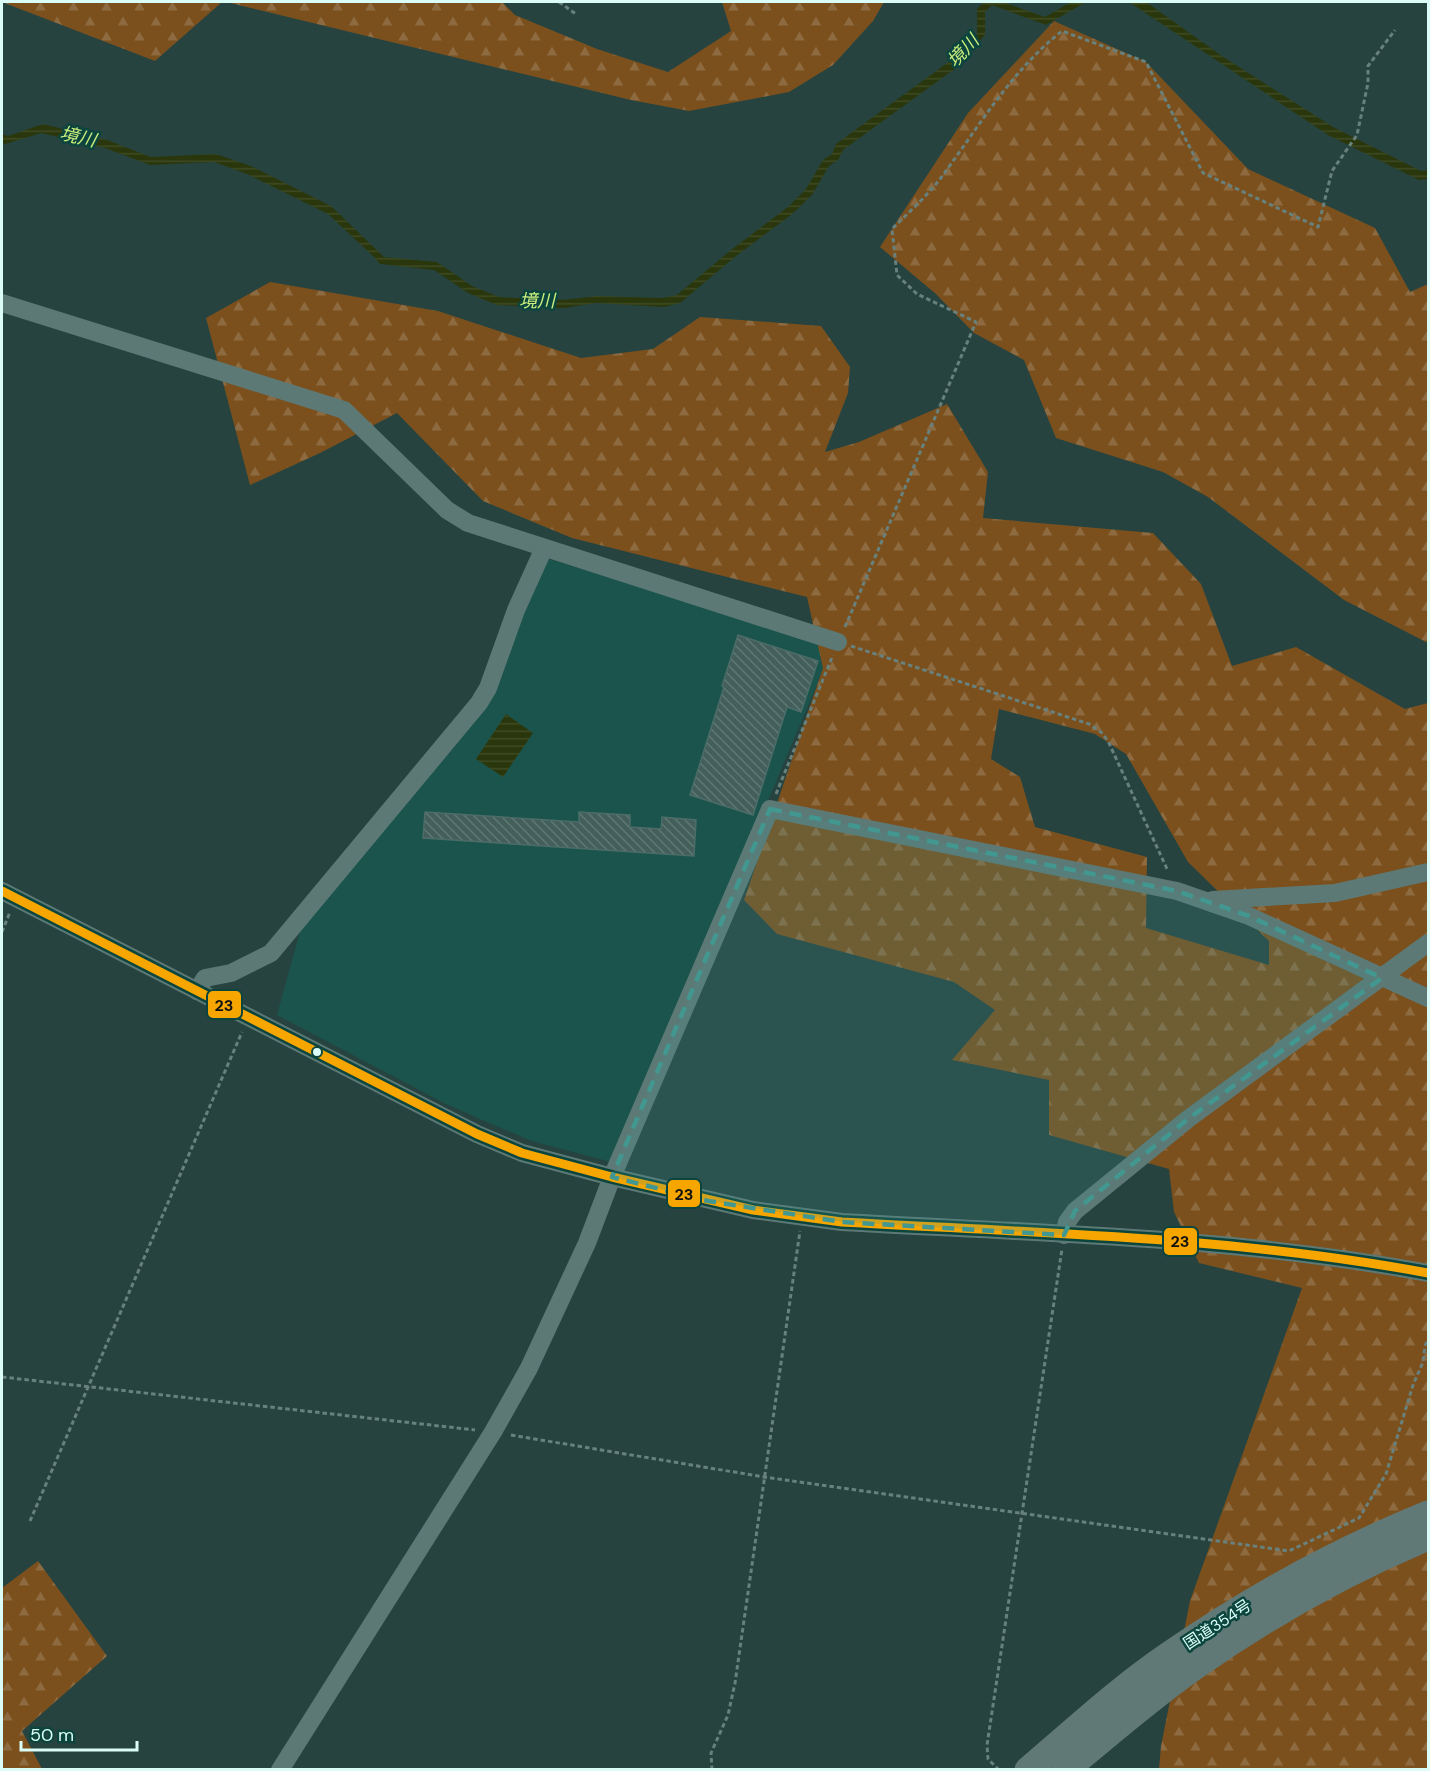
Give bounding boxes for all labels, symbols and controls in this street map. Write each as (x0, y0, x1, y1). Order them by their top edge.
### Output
water label: 境川 (942, 28, 985, 72)
water label: 境川 (58, 121, 100, 153)
water label: 境川 (519, 289, 557, 313)
line badge: 23 (207, 990, 242, 1019)
text: 23 (215, 995, 233, 1016)
unlabelled marker (311, 1046, 323, 1058)
line badge: 23 (667, 1179, 701, 1208)
text: 23 (675, 1184, 693, 1205)
line badge: 23 (1163, 1227, 1198, 1256)
text: 23 (1171, 1231, 1189, 1252)
street label: 国道354号 (1179, 1595, 1255, 1654)
scale bar (21, 1714, 136, 1752)
text: 50 m (30, 1723, 74, 1747)

